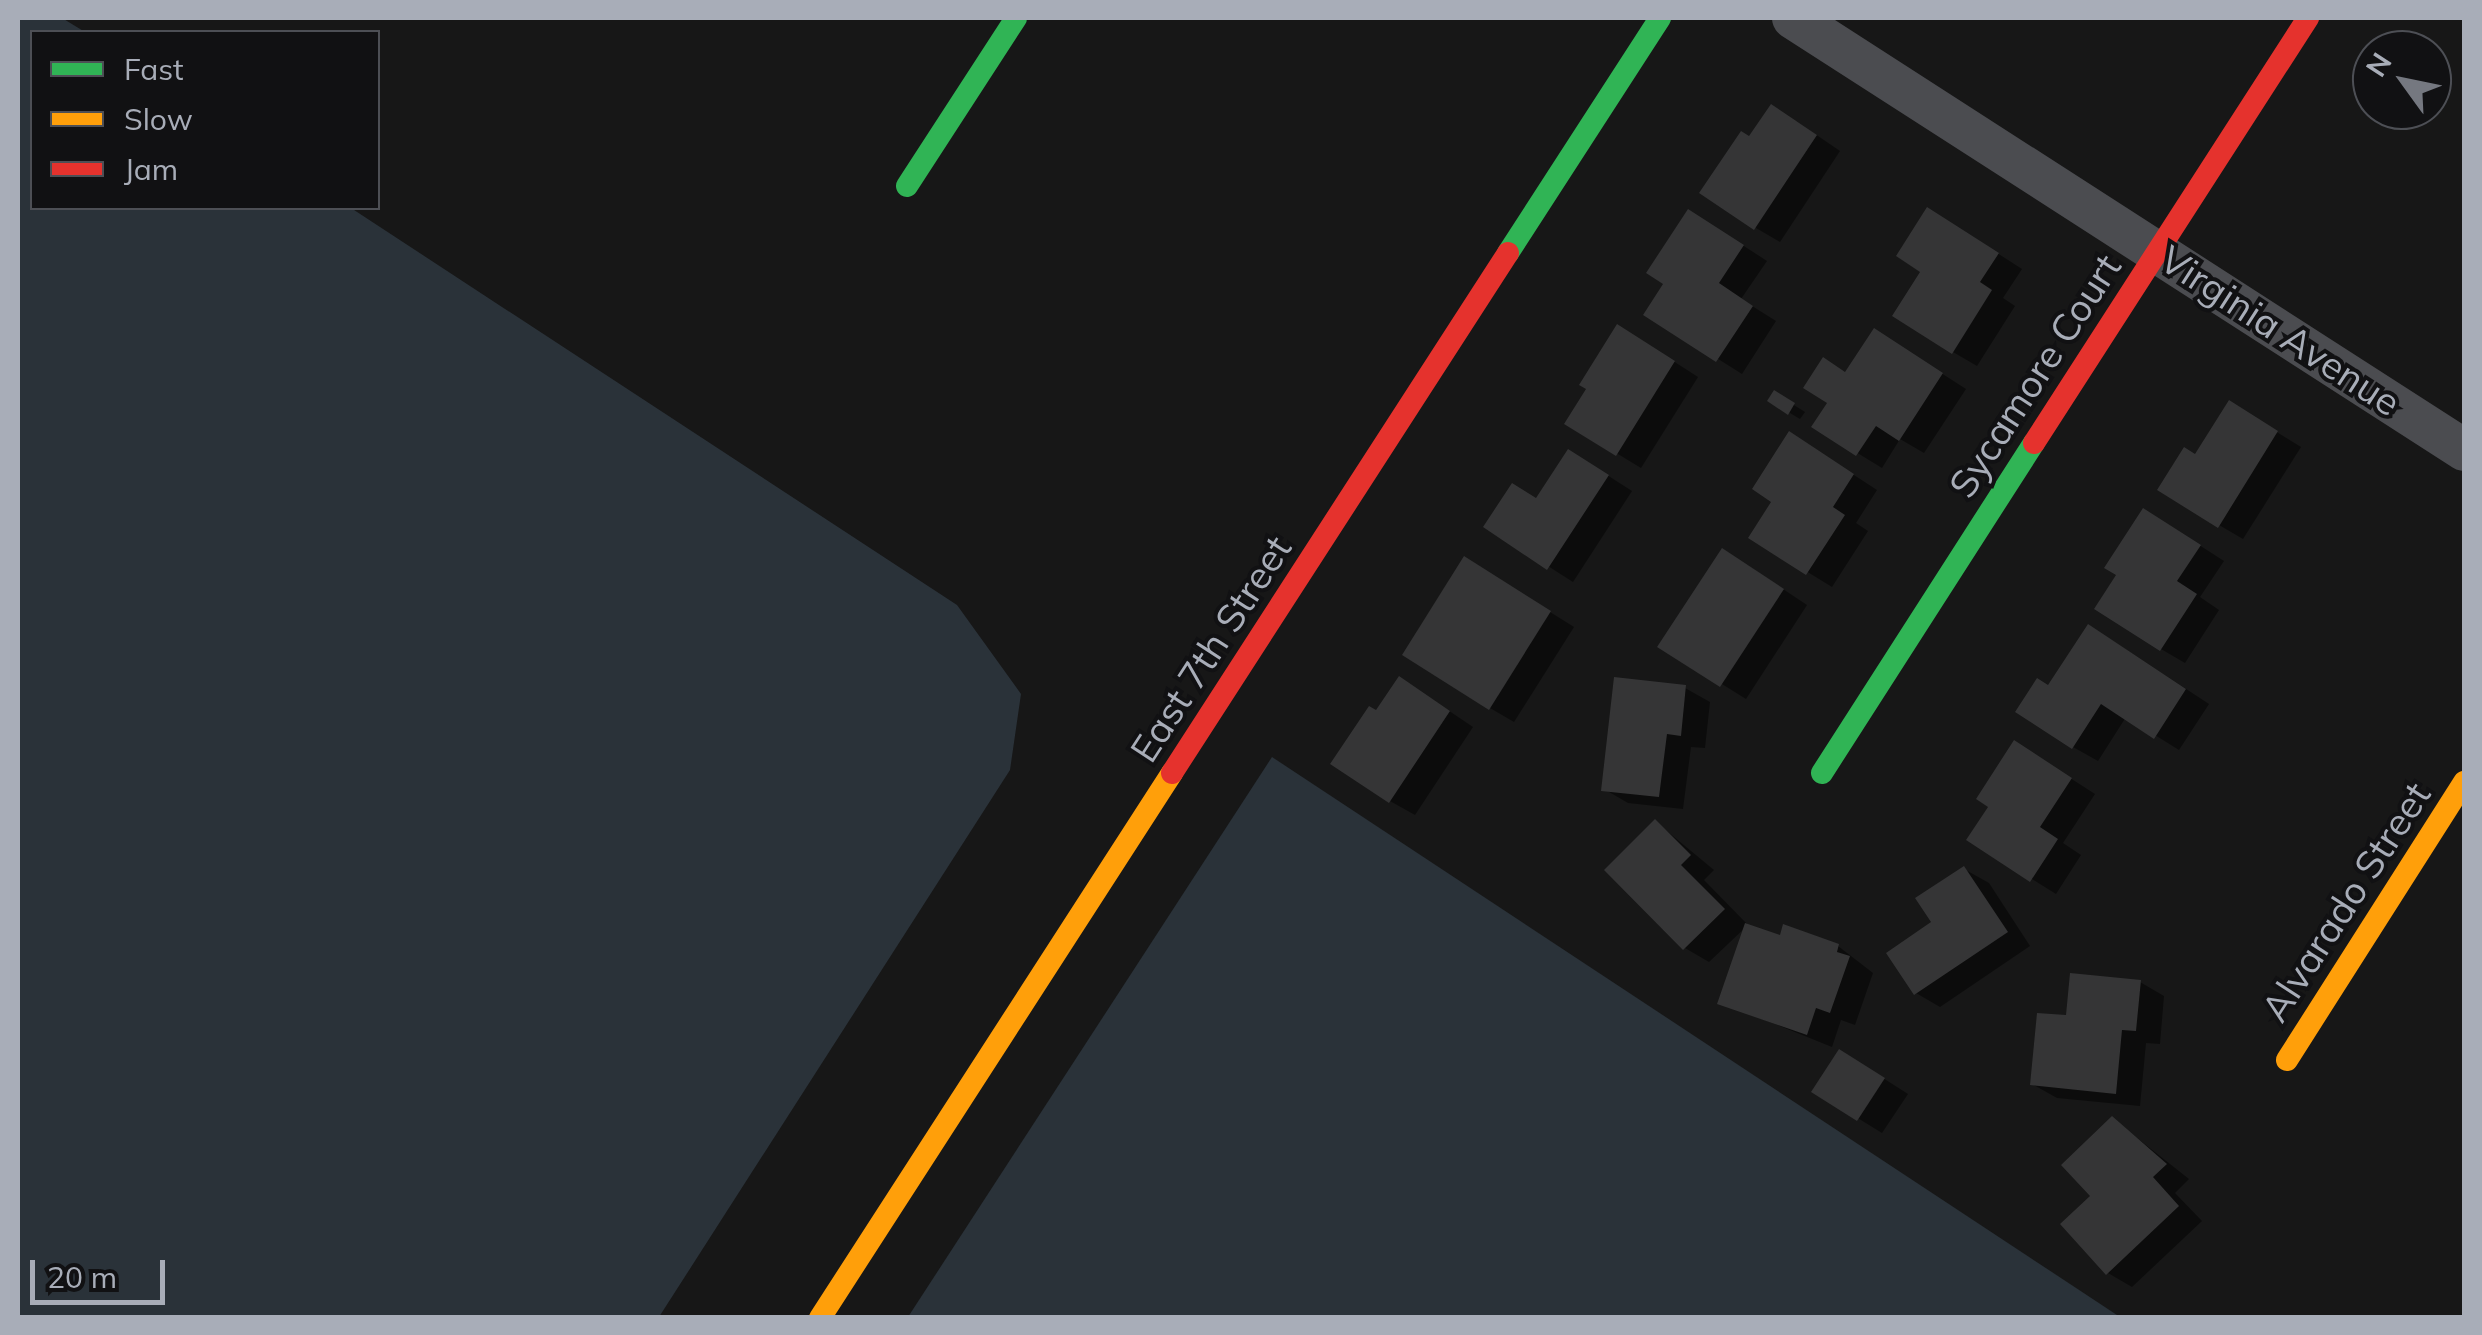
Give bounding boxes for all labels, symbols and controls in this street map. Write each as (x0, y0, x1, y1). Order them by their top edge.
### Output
legend (30, 30, 380, 210)
north arrow (2352, 30, 2452, 130)
text: N (2358, 46, 2399, 83)
text: Fast (124, 50, 184, 88)
text: Slow (124, 100, 193, 138)
text: Jam (124, 150, 178, 188)
street label: Virginia Avenue (2151, 236, 2409, 426)
street label: Sycamore Court (1940, 246, 2130, 506)
street label: East 7th Street (1121, 528, 1301, 770)
street label: Alvarado Street (2252, 774, 2440, 1030)
scale bar (35, 1240, 170, 1302)
text: 20 m (47, 1258, 117, 1296)

